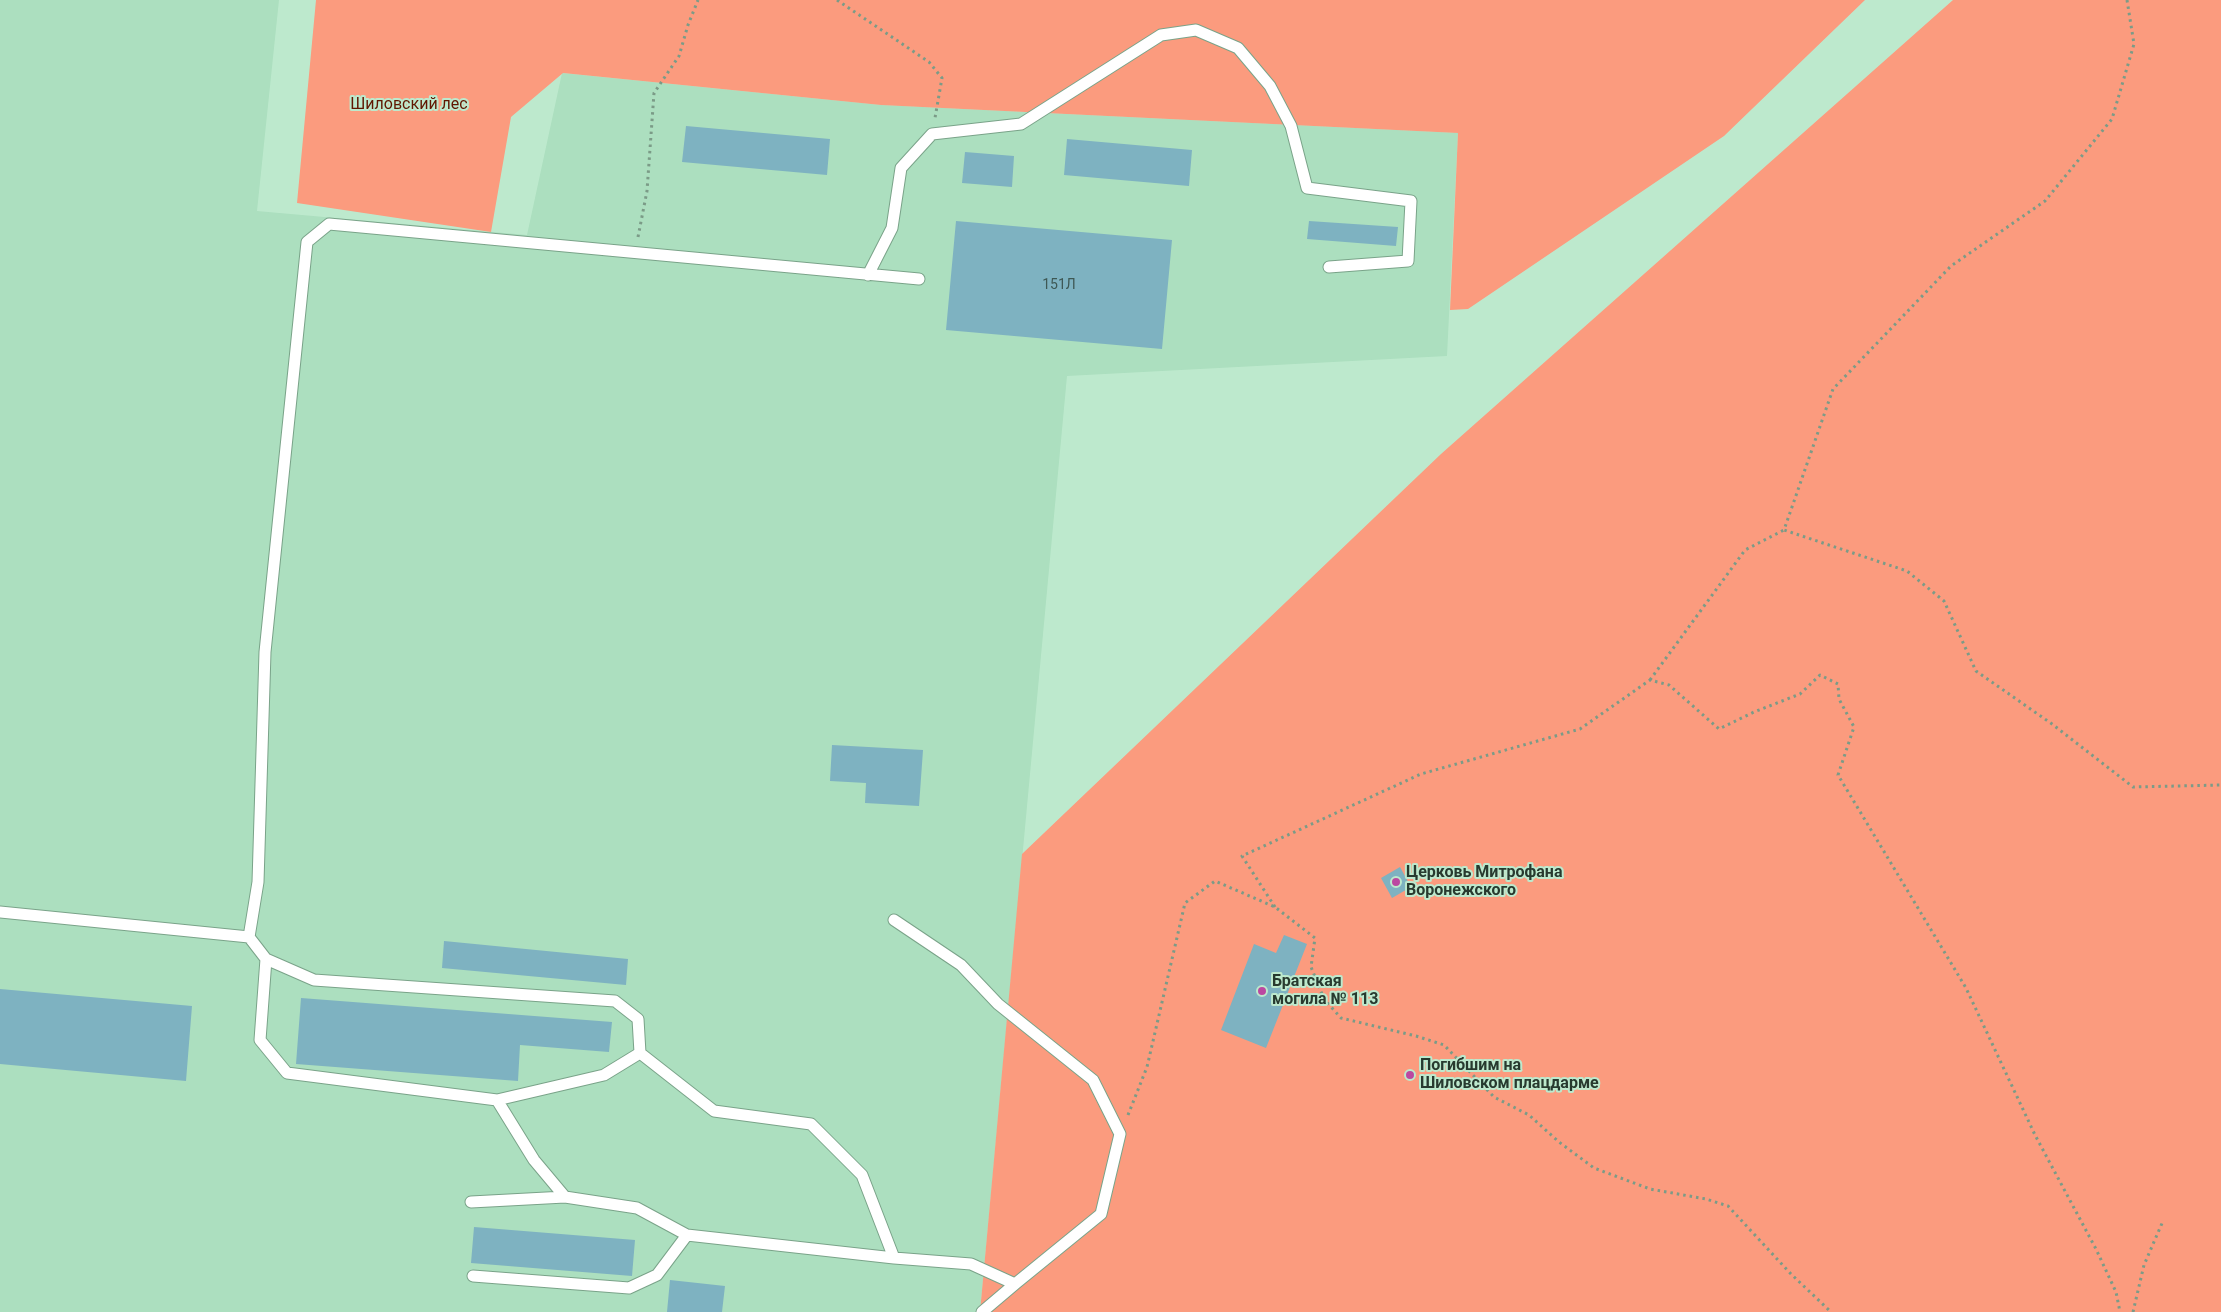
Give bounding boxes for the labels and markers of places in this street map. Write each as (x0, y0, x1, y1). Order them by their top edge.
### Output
place label: Церковь Митрофана Воронежского (1406, 863, 1562, 901)
marker: Церковь Митрофана Воронежского (1390, 876, 1402, 888)
place label: Братская могила № 113 (1272, 972, 1378, 1010)
marker: Братская могила № 113 (1256, 985, 1268, 997)
place label: Погибшим на Шиловском плацдарме (1420, 1056, 1599, 1094)
marker: Погибшим на Шиловском плацдарме (1404, 1069, 1416, 1081)

